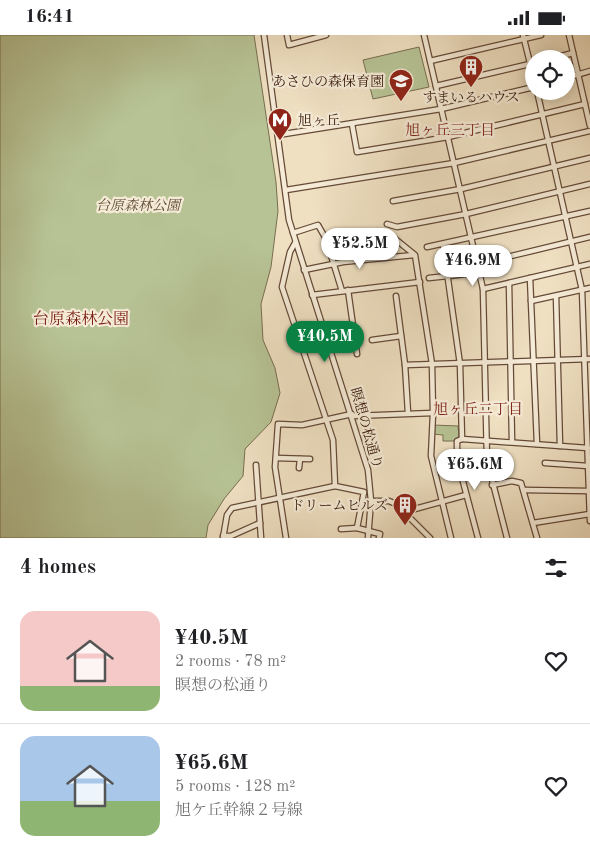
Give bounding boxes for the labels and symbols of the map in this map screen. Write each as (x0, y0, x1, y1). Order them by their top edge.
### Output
building icon: すまいるハウス (458, 54, 484, 88)
school or university icon: あさひの森保育園 (388, 68, 414, 102)
place label: あさひの森保育園 (272, 74, 384, 89)
place label: すまいるハウス (422, 90, 520, 105)
metro station icon: 旭ヶ丘 (267, 107, 293, 141)
place label: 旭ヶ丘 (298, 113, 340, 128)
district label: 旭ヶ丘三丁目 (405, 122, 495, 139)
park label: 台原森林公園 (96, 198, 182, 213)
pin: ¥52.5M (319, 227, 401, 270)
pin: ¥46.9M (432, 245, 514, 287)
district label: 台原森林公園 (33, 310, 129, 328)
pin: ¥40.5M (284, 321, 366, 363)
street label: 瞑想の松通り (348, 386, 385, 471)
district label: 旭ヶ丘二丁目 (433, 401, 523, 418)
pin: ¥65.6M (434, 449, 516, 491)
building icon: ドリームヒルズ (392, 492, 418, 526)
place label: ドリームヒルズ (290, 498, 388, 513)

